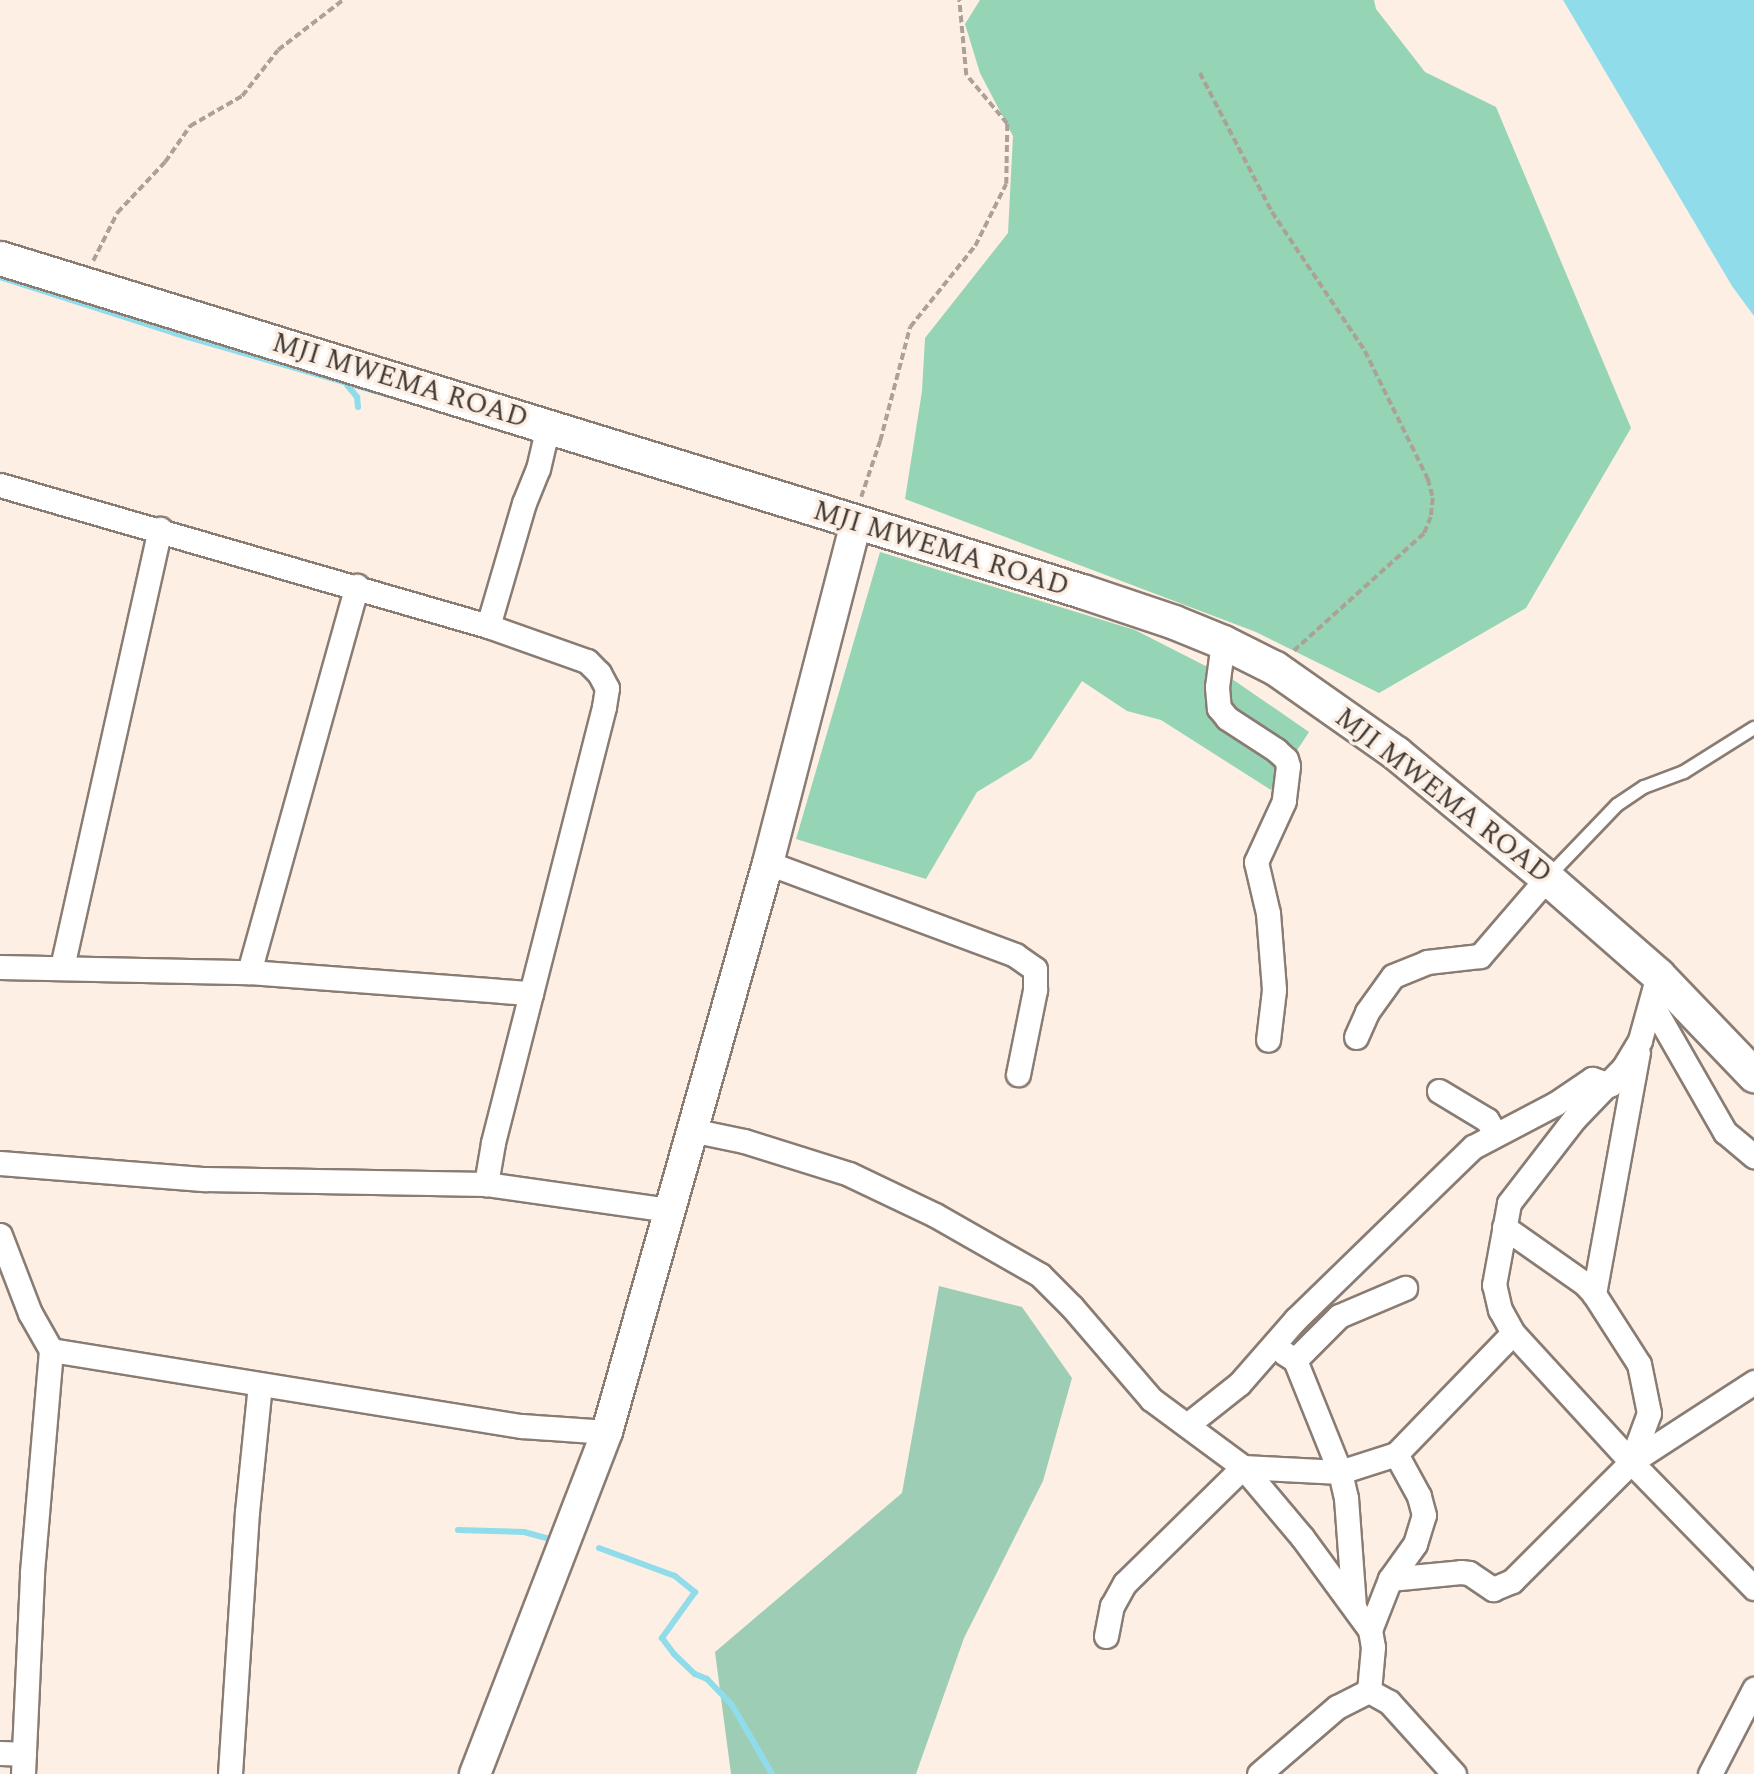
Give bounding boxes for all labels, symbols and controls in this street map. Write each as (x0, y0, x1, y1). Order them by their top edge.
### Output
street label: MJI MWEMA ROAD (268, 326, 532, 436)
street label: MJI MWEMA ROAD (809, 494, 1073, 604)
street label: MJI MWEMA ROAD (1328, 701, 1558, 891)

